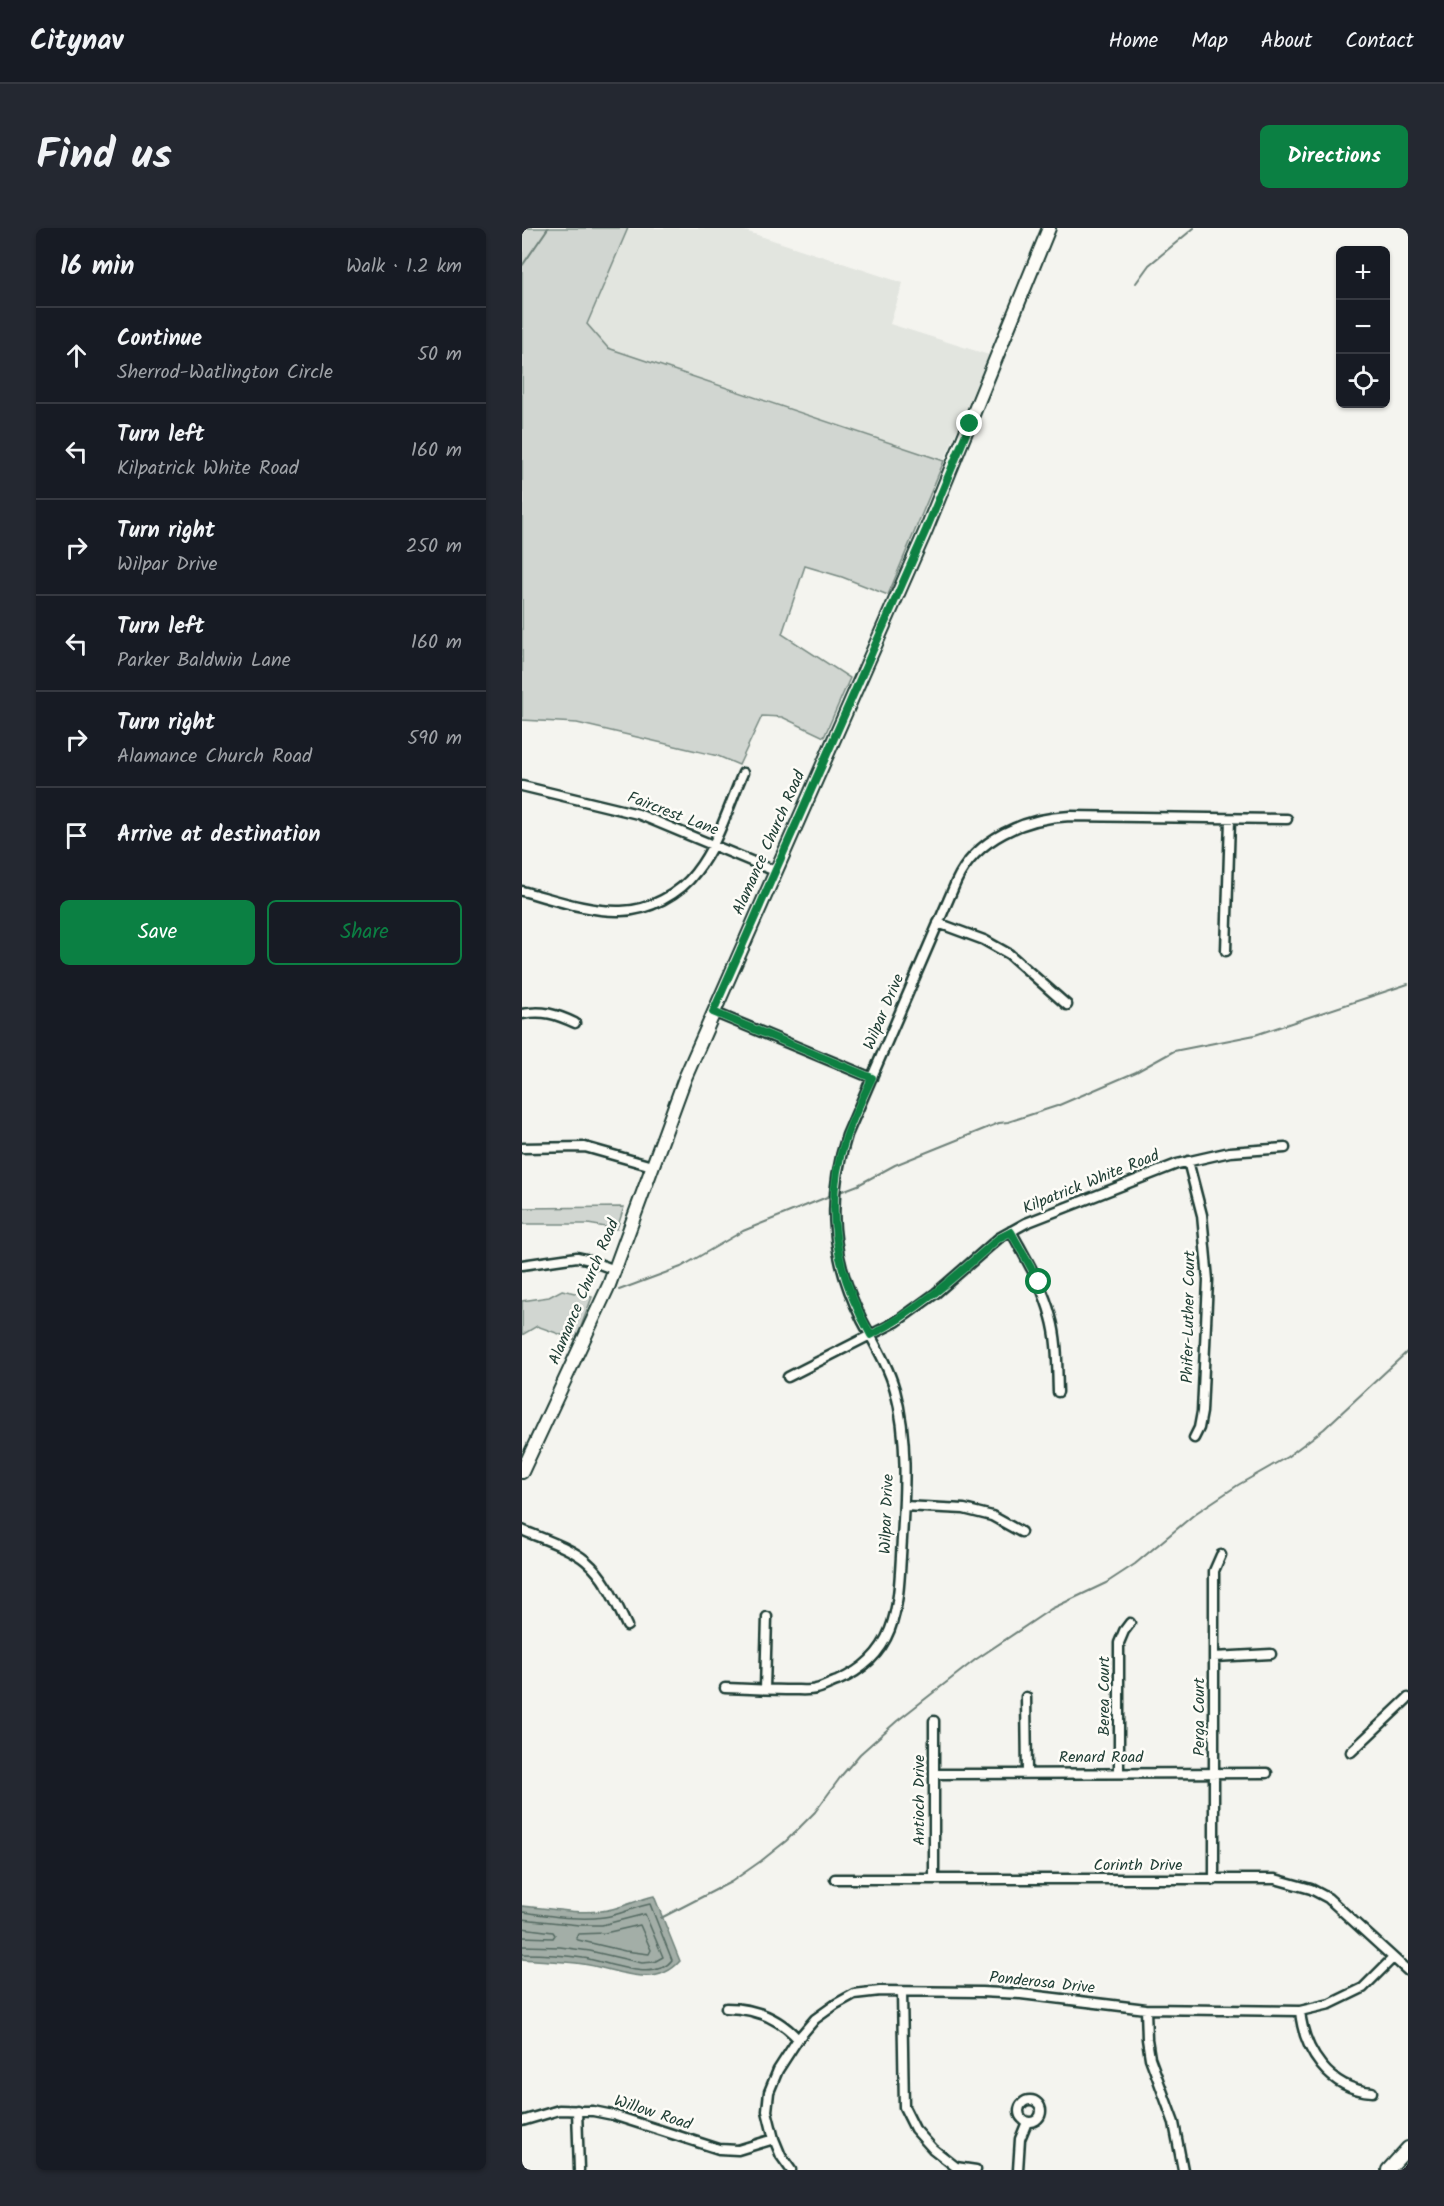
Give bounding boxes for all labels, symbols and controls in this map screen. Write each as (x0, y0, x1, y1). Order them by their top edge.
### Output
text: Citynav (30, 19, 123, 64)
text: Home (1109, 25, 1158, 58)
text: Map (1191, 25, 1228, 58)
text: About (1261, 25, 1312, 58)
text: Contact (1345, 25, 1414, 58)
text: Find us (36, 123, 172, 190)
button: Directions (1260, 125, 1408, 188)
text: 16 min (60, 246, 134, 288)
map controls (1336, 246, 1390, 408)
button: + (1336, 246, 1390, 300)
text: Walk · 1.2 km (346, 251, 462, 283)
button: − (1336, 300, 1390, 354)
text: Continue (117, 322, 202, 357)
icon: ahead (60, 339, 93, 372)
text: 50 m (417, 339, 462, 371)
button: locate (1336, 354, 1390, 408)
text: Sherrod-Watlington Circle (117, 357, 333, 389)
route end (956, 410, 982, 436)
text: Turn left (117, 418, 204, 453)
icon: left (60, 435, 93, 468)
text: 160 m (411, 435, 462, 467)
text: Kilpatrick White Road (117, 453, 299, 485)
text: Turn right (117, 514, 215, 549)
icon: right (60, 531, 93, 564)
text: 250 m (406, 531, 462, 563)
text: Wilpar Drive (117, 549, 218, 581)
text: Turn left (117, 610, 204, 645)
icon: left (60, 627, 93, 660)
text: 160 m (411, 627, 462, 659)
text: Parker Baldwin Lane (117, 645, 291, 677)
text: Turn right (117, 706, 215, 741)
icon: right (60, 723, 93, 756)
text: 590 m (408, 723, 462, 755)
text: Alamance Church Road (117, 741, 312, 773)
street label: Alamance Church Road (726, 766, 813, 919)
street label: Faircrest Lane (624, 785, 722, 843)
text: Arrive at destination (117, 818, 320, 853)
icon: arrive (60, 819, 93, 852)
button: Save (60, 900, 255, 965)
button: Share (267, 900, 462, 965)
street label: Wilpar Drive (857, 970, 911, 1054)
street label: Kilpatrick White Road (1019, 1143, 1164, 1221)
street label: Alamance Church Road (542, 1214, 626, 1369)
street label: Phifer-Luther Court (1175, 1249, 1203, 1384)
route start (1025, 1268, 1051, 1294)
street label: Wilpar Drive (873, 1473, 901, 1555)
street label: Berea Court (1092, 1655, 1117, 1736)
street label: Perga Court (1187, 1677, 1212, 1756)
street label: Renard Road (1059, 1745, 1144, 1770)
street label: Antioch Drive (907, 1755, 932, 1846)
street label: Corinth Drive (1093, 1853, 1183, 1878)
street label: Ponderosa Drive (988, 1965, 1096, 2001)
street label: Willow Road (611, 2089, 696, 2138)

